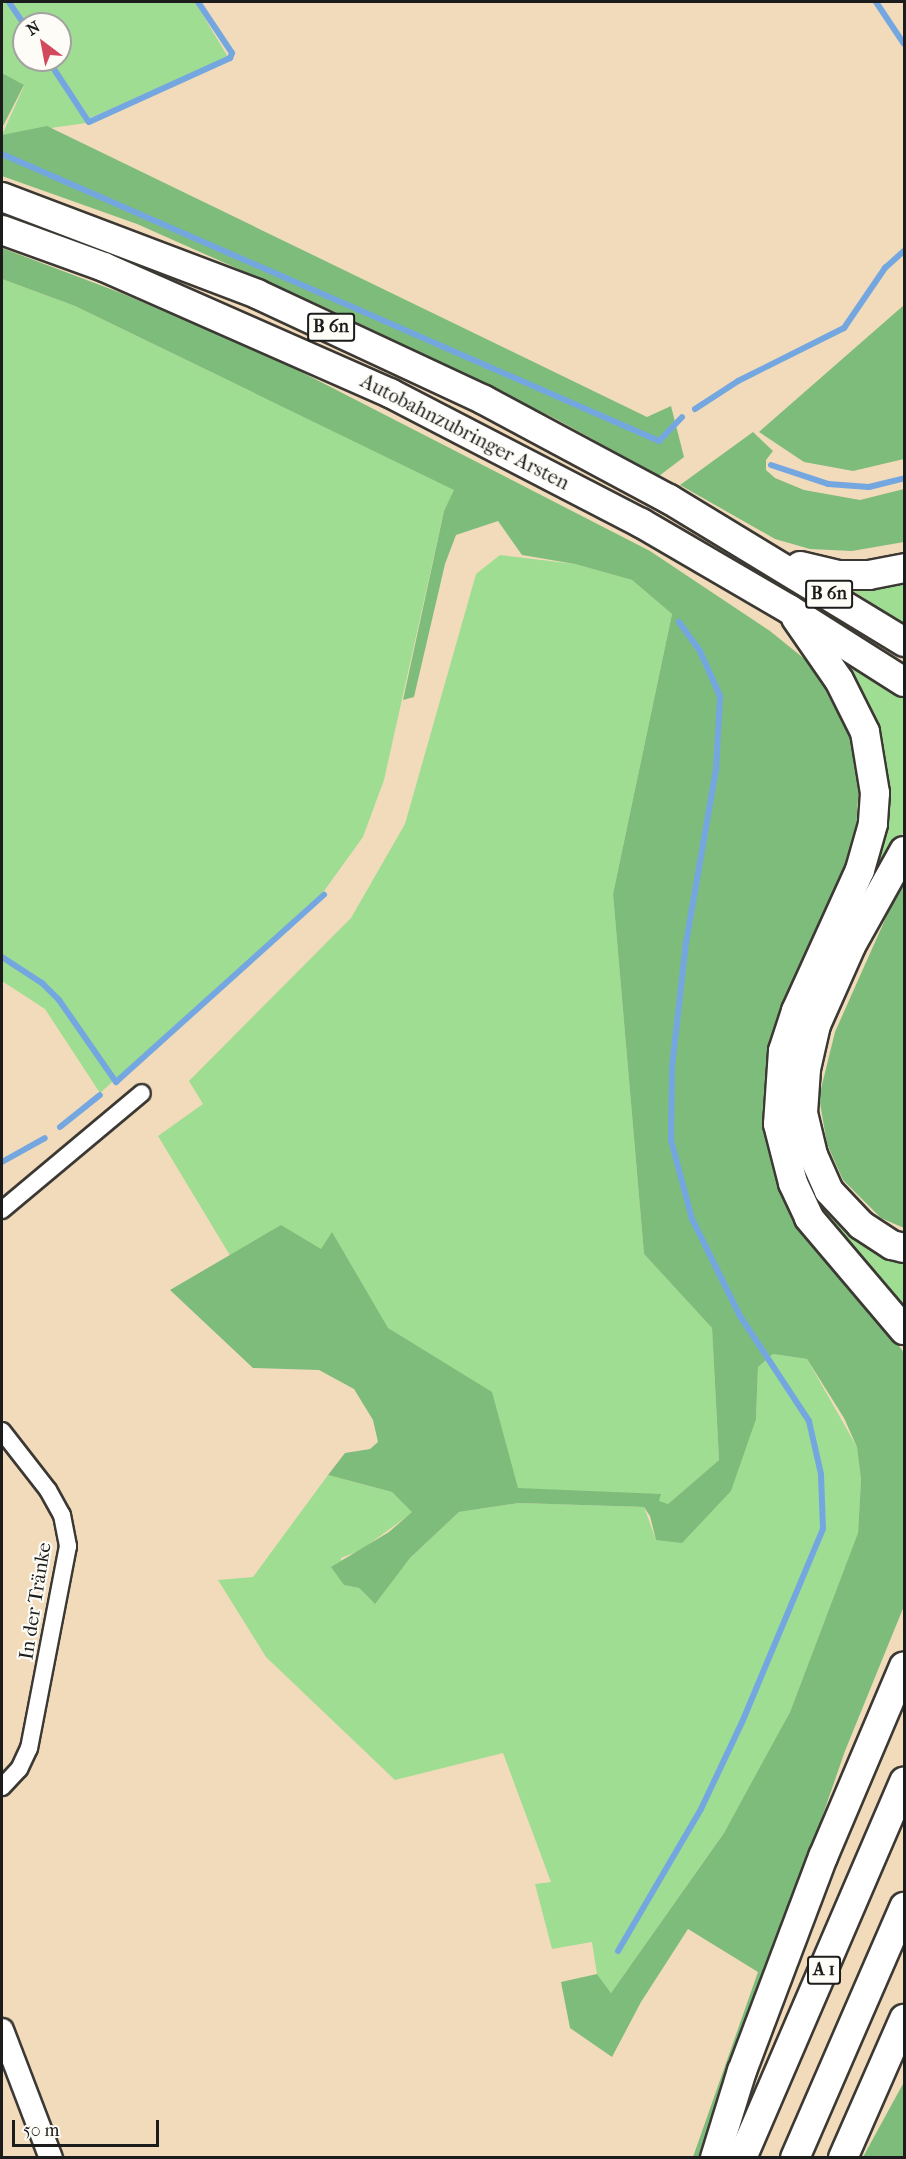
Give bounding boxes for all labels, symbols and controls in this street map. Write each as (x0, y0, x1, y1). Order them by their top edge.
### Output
north arrow (12, 12, 72, 72)
text: N (23, 17, 43, 39)
road number: B 6n (307, 312, 355, 342)
street label: Autobahnzubringer Arsten (357, 369, 573, 495)
road number: B 6n (805, 579, 853, 609)
street label: In der Tränke (14, 1541, 56, 1661)
road number: A 1 (806, 1955, 842, 1985)
scale bar (15, 2108, 162, 2146)
text: 50 m (23, 2120, 59, 2141)

